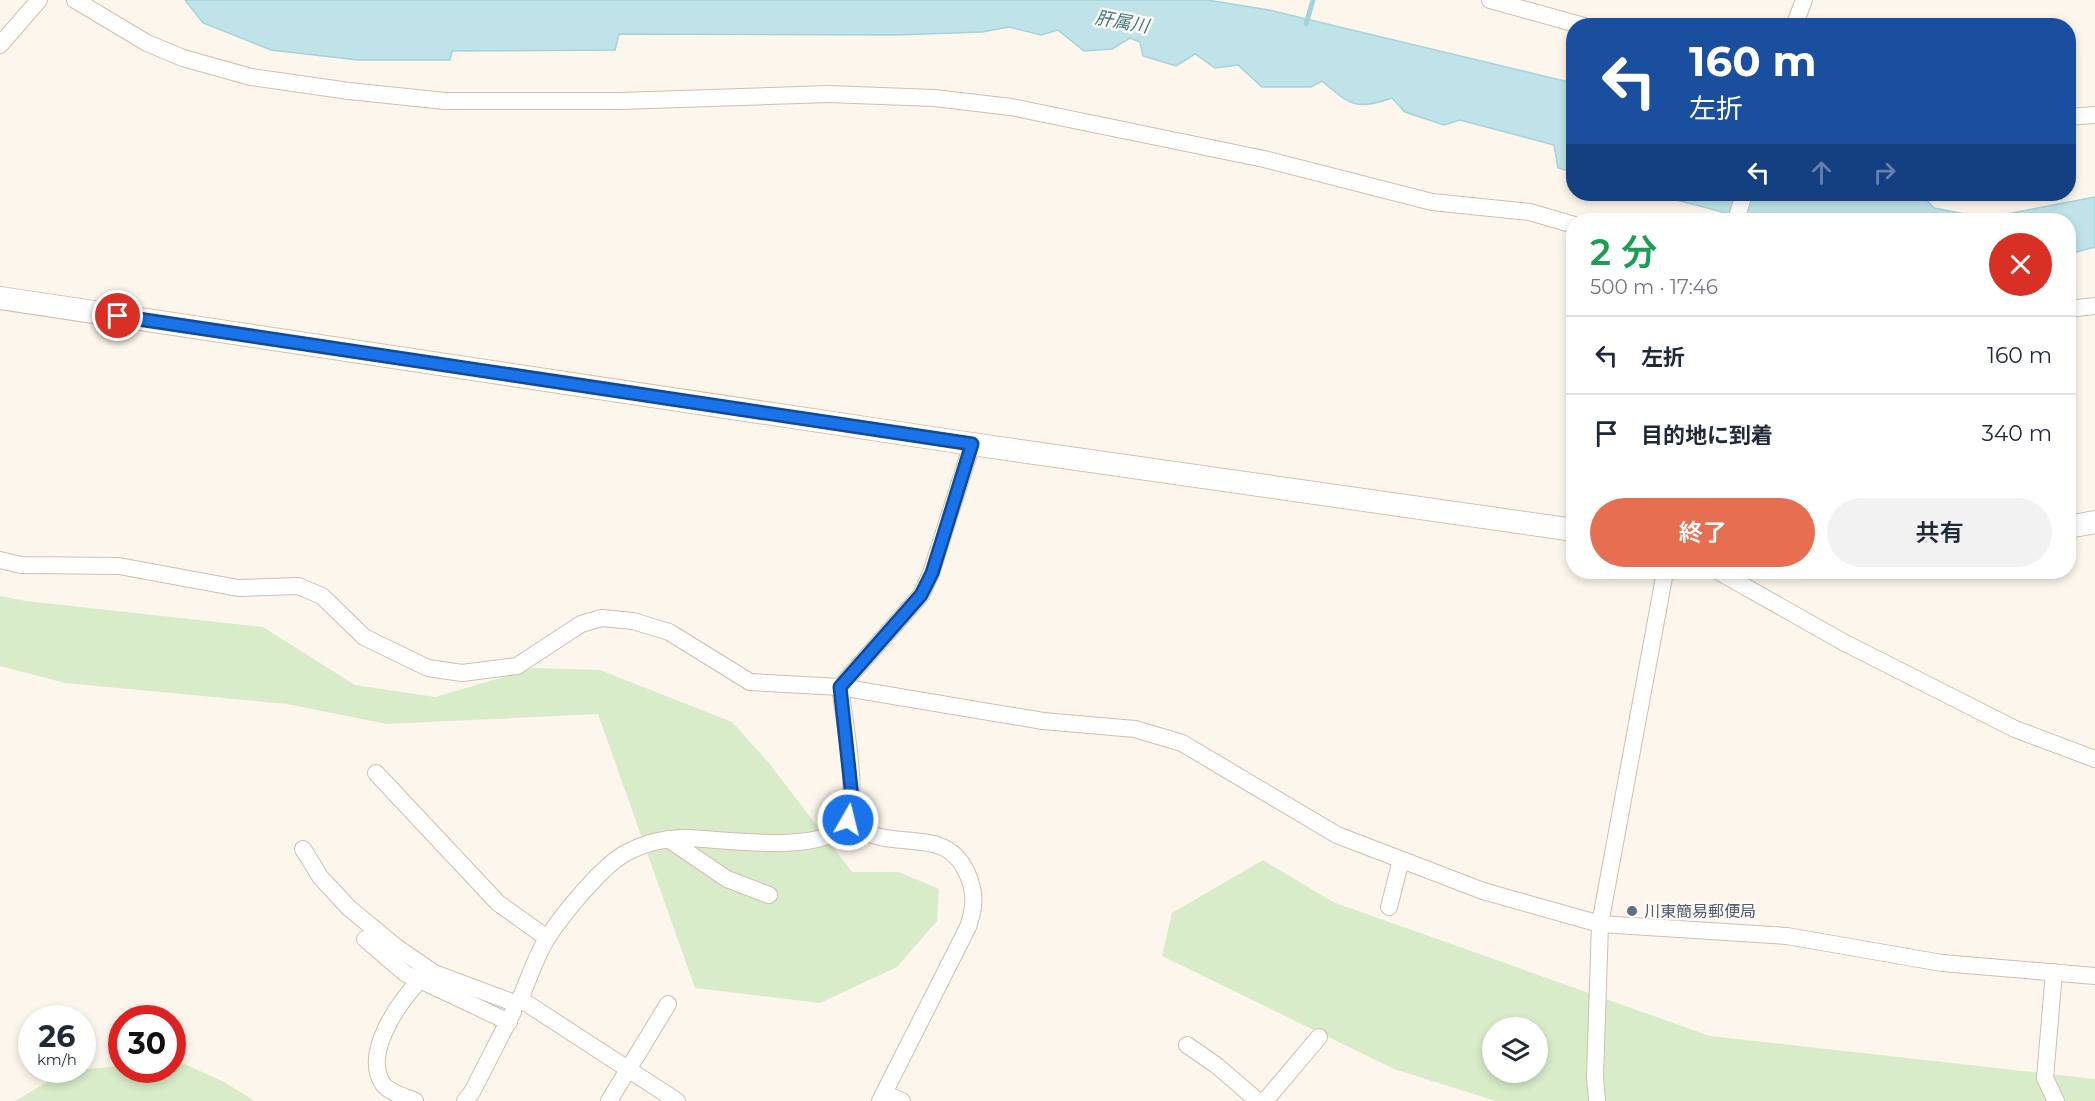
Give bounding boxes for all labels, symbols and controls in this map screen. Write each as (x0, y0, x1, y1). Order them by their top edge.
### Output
water label: 肝属川 (1094, 6, 1152, 38)
text: 160 m (1689, 35, 1817, 87)
icon: left (1590, 42, 1668, 120)
text: 左折 (1689, 92, 1743, 125)
icon: left (1742, 156, 1775, 189)
icon: ahead (1805, 156, 1838, 189)
icon: right (1868, 156, 1901, 189)
text: 2 分 (1590, 230, 1657, 274)
button: close (1989, 233, 2052, 296)
text: 500 m · 17:46 (1590, 275, 1718, 299)
pin (92, 290, 143, 341)
icon: arrive (101, 299, 134, 332)
icon: left (1590, 339, 1623, 372)
text: 160 m (1987, 342, 2052, 369)
text: 左折 (1641, 344, 1685, 371)
icon: arrive (1590, 417, 1623, 450)
text: 340 m (1981, 420, 2052, 447)
text: 目的地に到着 (1641, 422, 1773, 449)
button: 終了 (1590, 498, 1815, 567)
button: 共有 (1827, 498, 2052, 567)
position arrow (816, 788, 880, 852)
place label: 川東簡易郵便局 (1644, 902, 1756, 921)
marker: 川東簡易郵便局 (1625, 904, 1639, 918)
speed limit sign: 30 (108, 1005, 186, 1083)
map controls (1482, 1017, 1548, 1083)
button: layers (1482, 1017, 1548, 1083)
text: 26 (39, 1018, 75, 1055)
text: km/h (37, 1050, 77, 1069)

